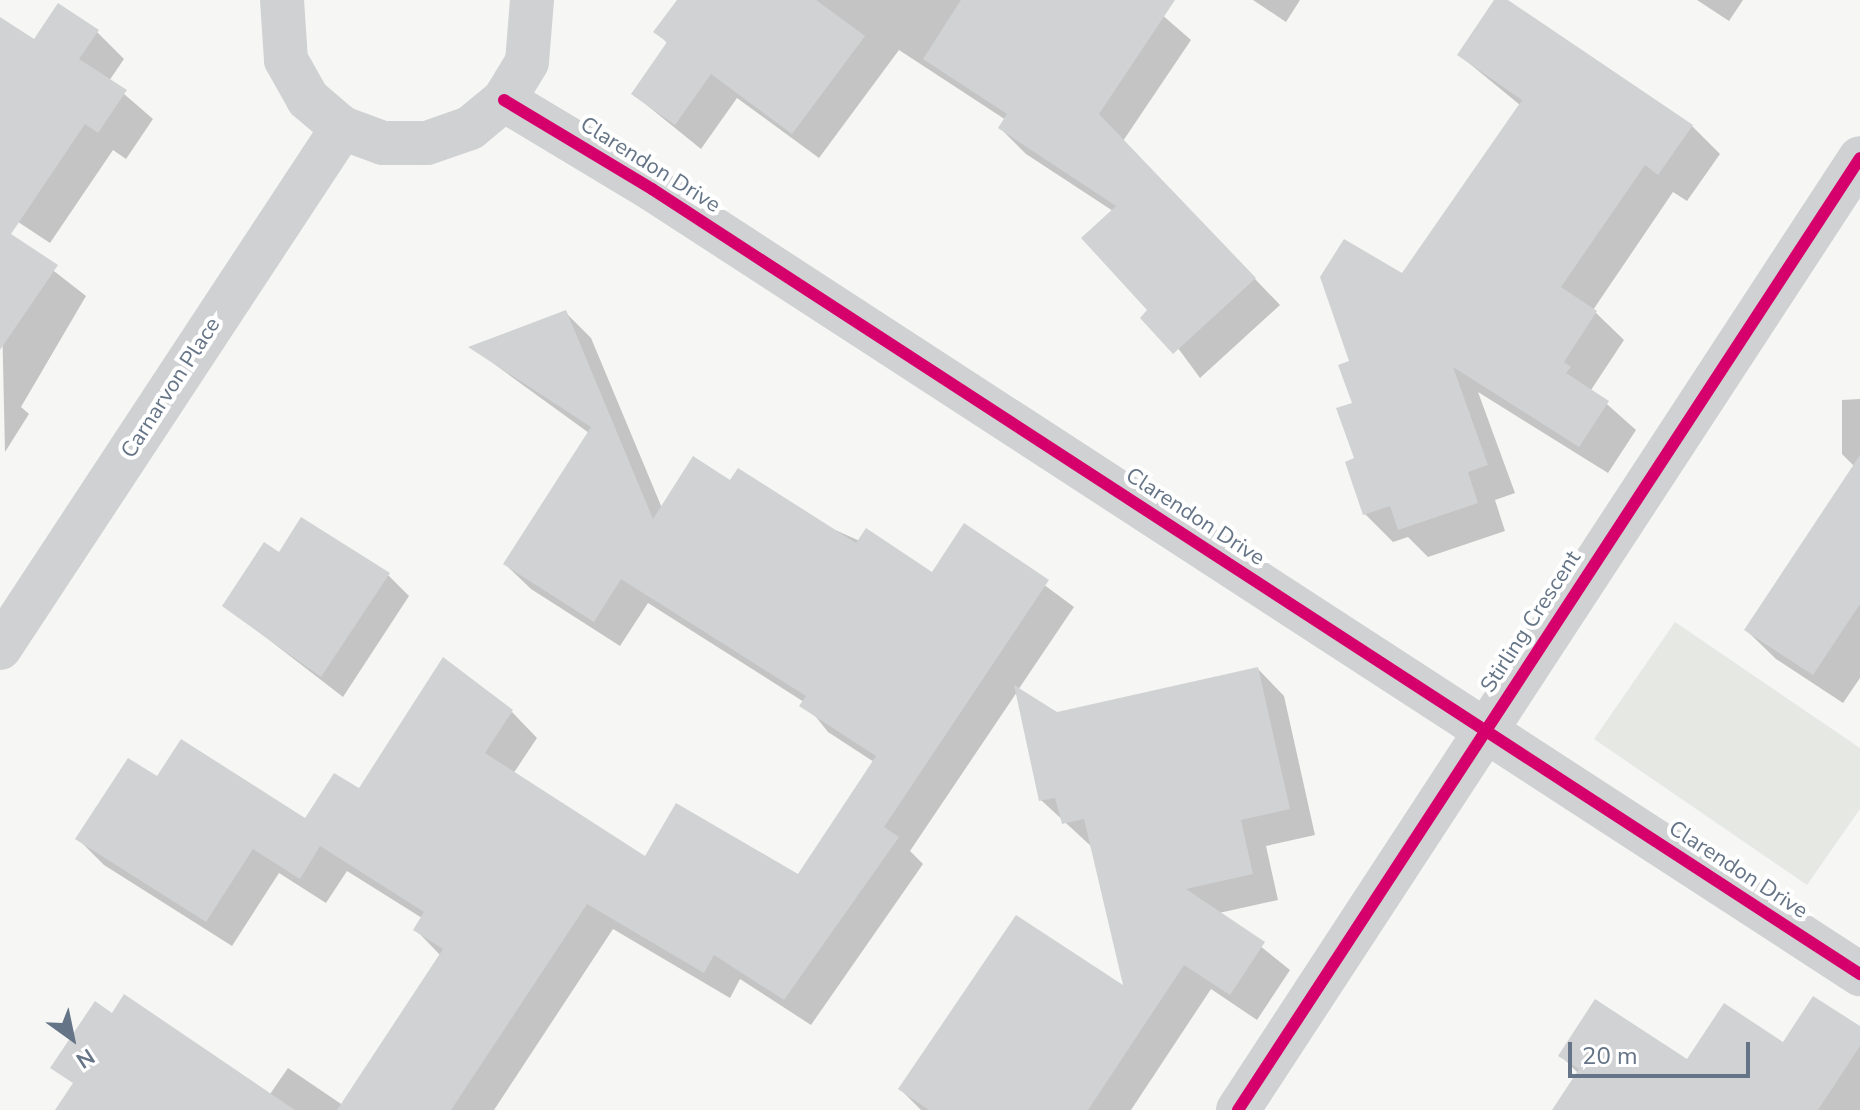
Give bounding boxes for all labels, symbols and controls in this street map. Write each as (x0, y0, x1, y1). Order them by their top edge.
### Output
street label: Clarendon Drive (575, 111, 725, 219)
street label: Carnarvon Place (116, 313, 226, 463)
street label: Clarendon Drive (1121, 462, 1269, 572)
street label: Stirling Crescent (1475, 546, 1587, 698)
street label: Clarendon Drive (1664, 815, 1812, 925)
north arrow (32, 998, 112, 1078)
scale bar (1572, 1026, 1754, 1076)
text: 20 m (1582, 1040, 1638, 1072)
text: N (70, 1041, 100, 1075)

